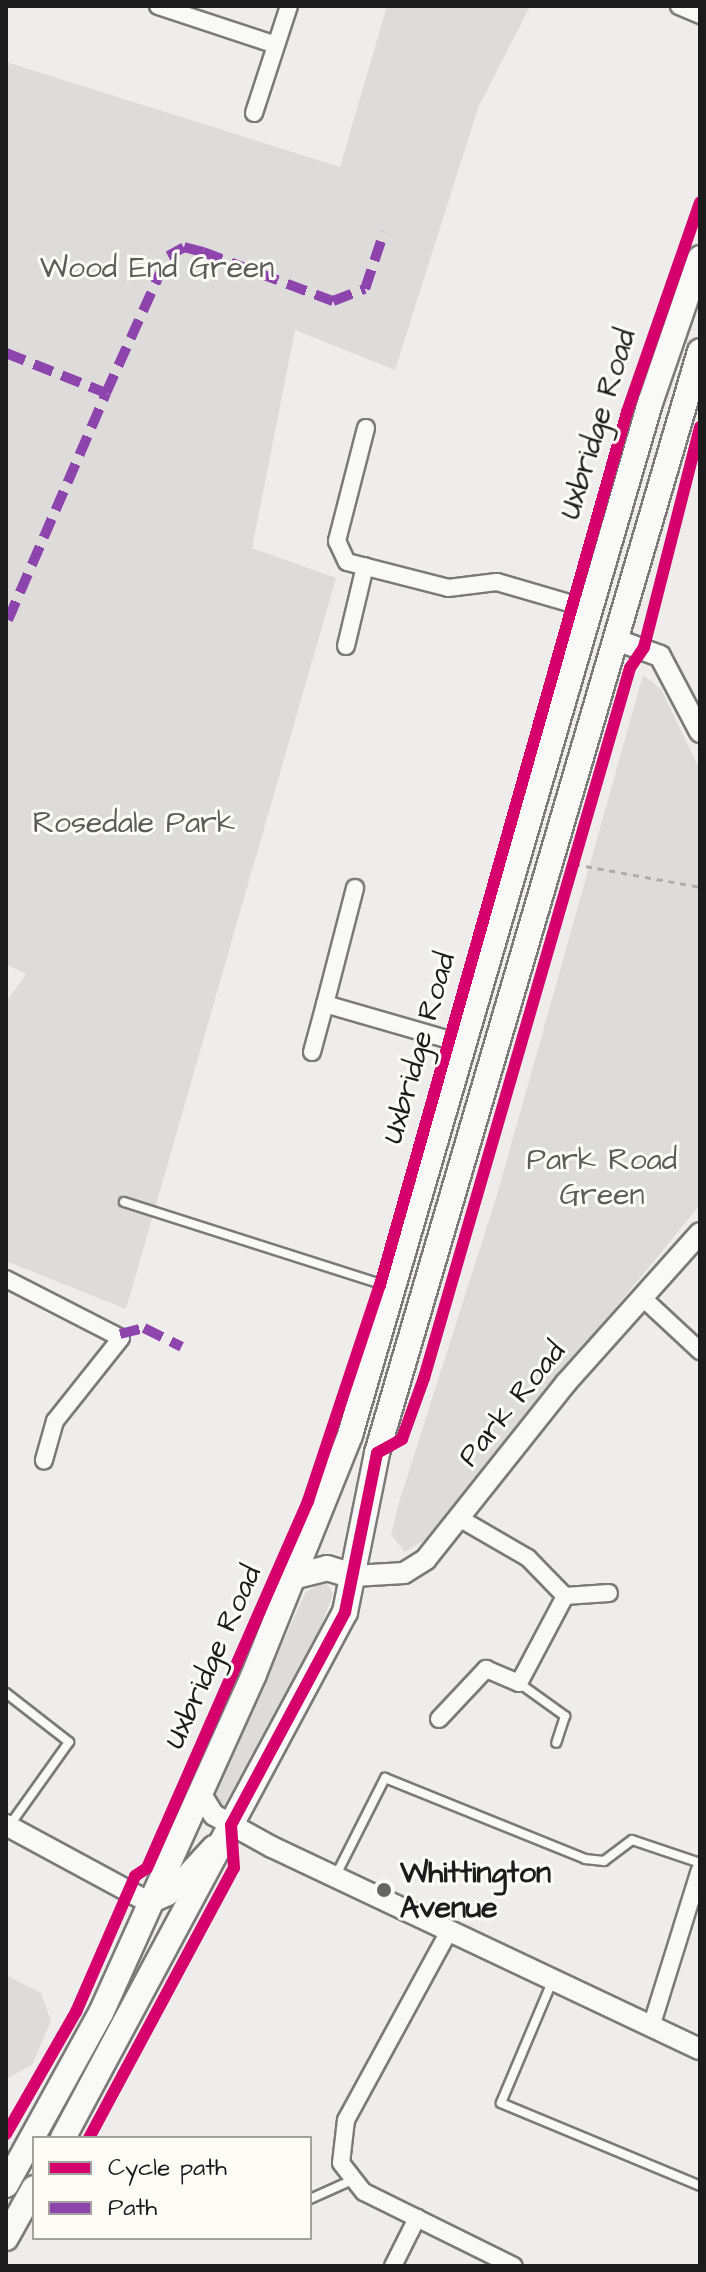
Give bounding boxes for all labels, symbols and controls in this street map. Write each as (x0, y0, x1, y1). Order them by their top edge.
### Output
park label: Wood End Green (40, 250, 274, 286)
street label: Uxbridge Road (552, 325, 644, 523)
park label: Rosedale Park (33, 805, 235, 841)
street label: Uxbridge Road (375, 948, 463, 1148)
park label: Park Road Green (527, 1142, 677, 1212)
street label: Park Road (451, 1334, 573, 1474)
street label: Uxbridge Road (157, 1560, 269, 1754)
place label: Whittington Avenue (400, 1855, 551, 1926)
marker: Whittington Avenue (375, 1881, 393, 1899)
legend (32, 2136, 312, 2240)
text: Cycle path (108, 2151, 227, 2185)
text: Path (108, 2191, 157, 2225)

